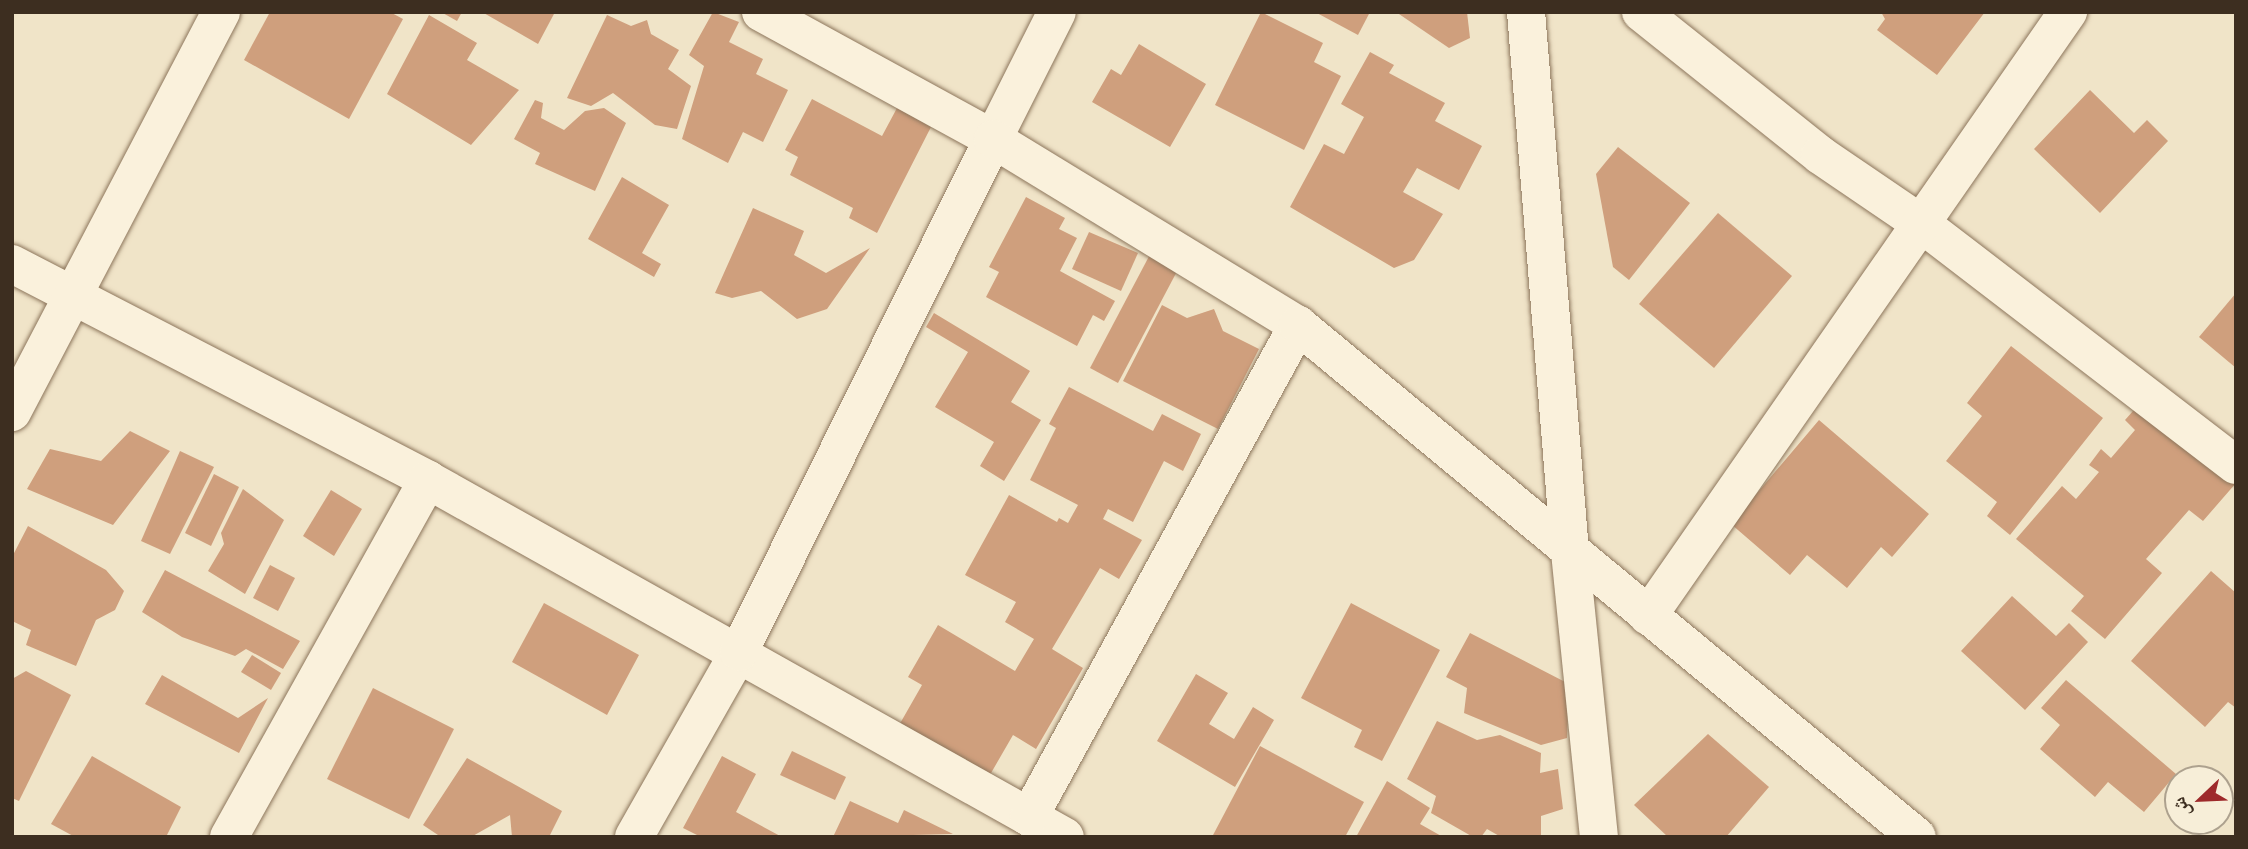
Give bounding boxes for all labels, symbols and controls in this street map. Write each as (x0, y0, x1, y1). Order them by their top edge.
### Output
north arrow (2164, 765, 2234, 835)
text: ش (2167, 794, 2195, 821)

